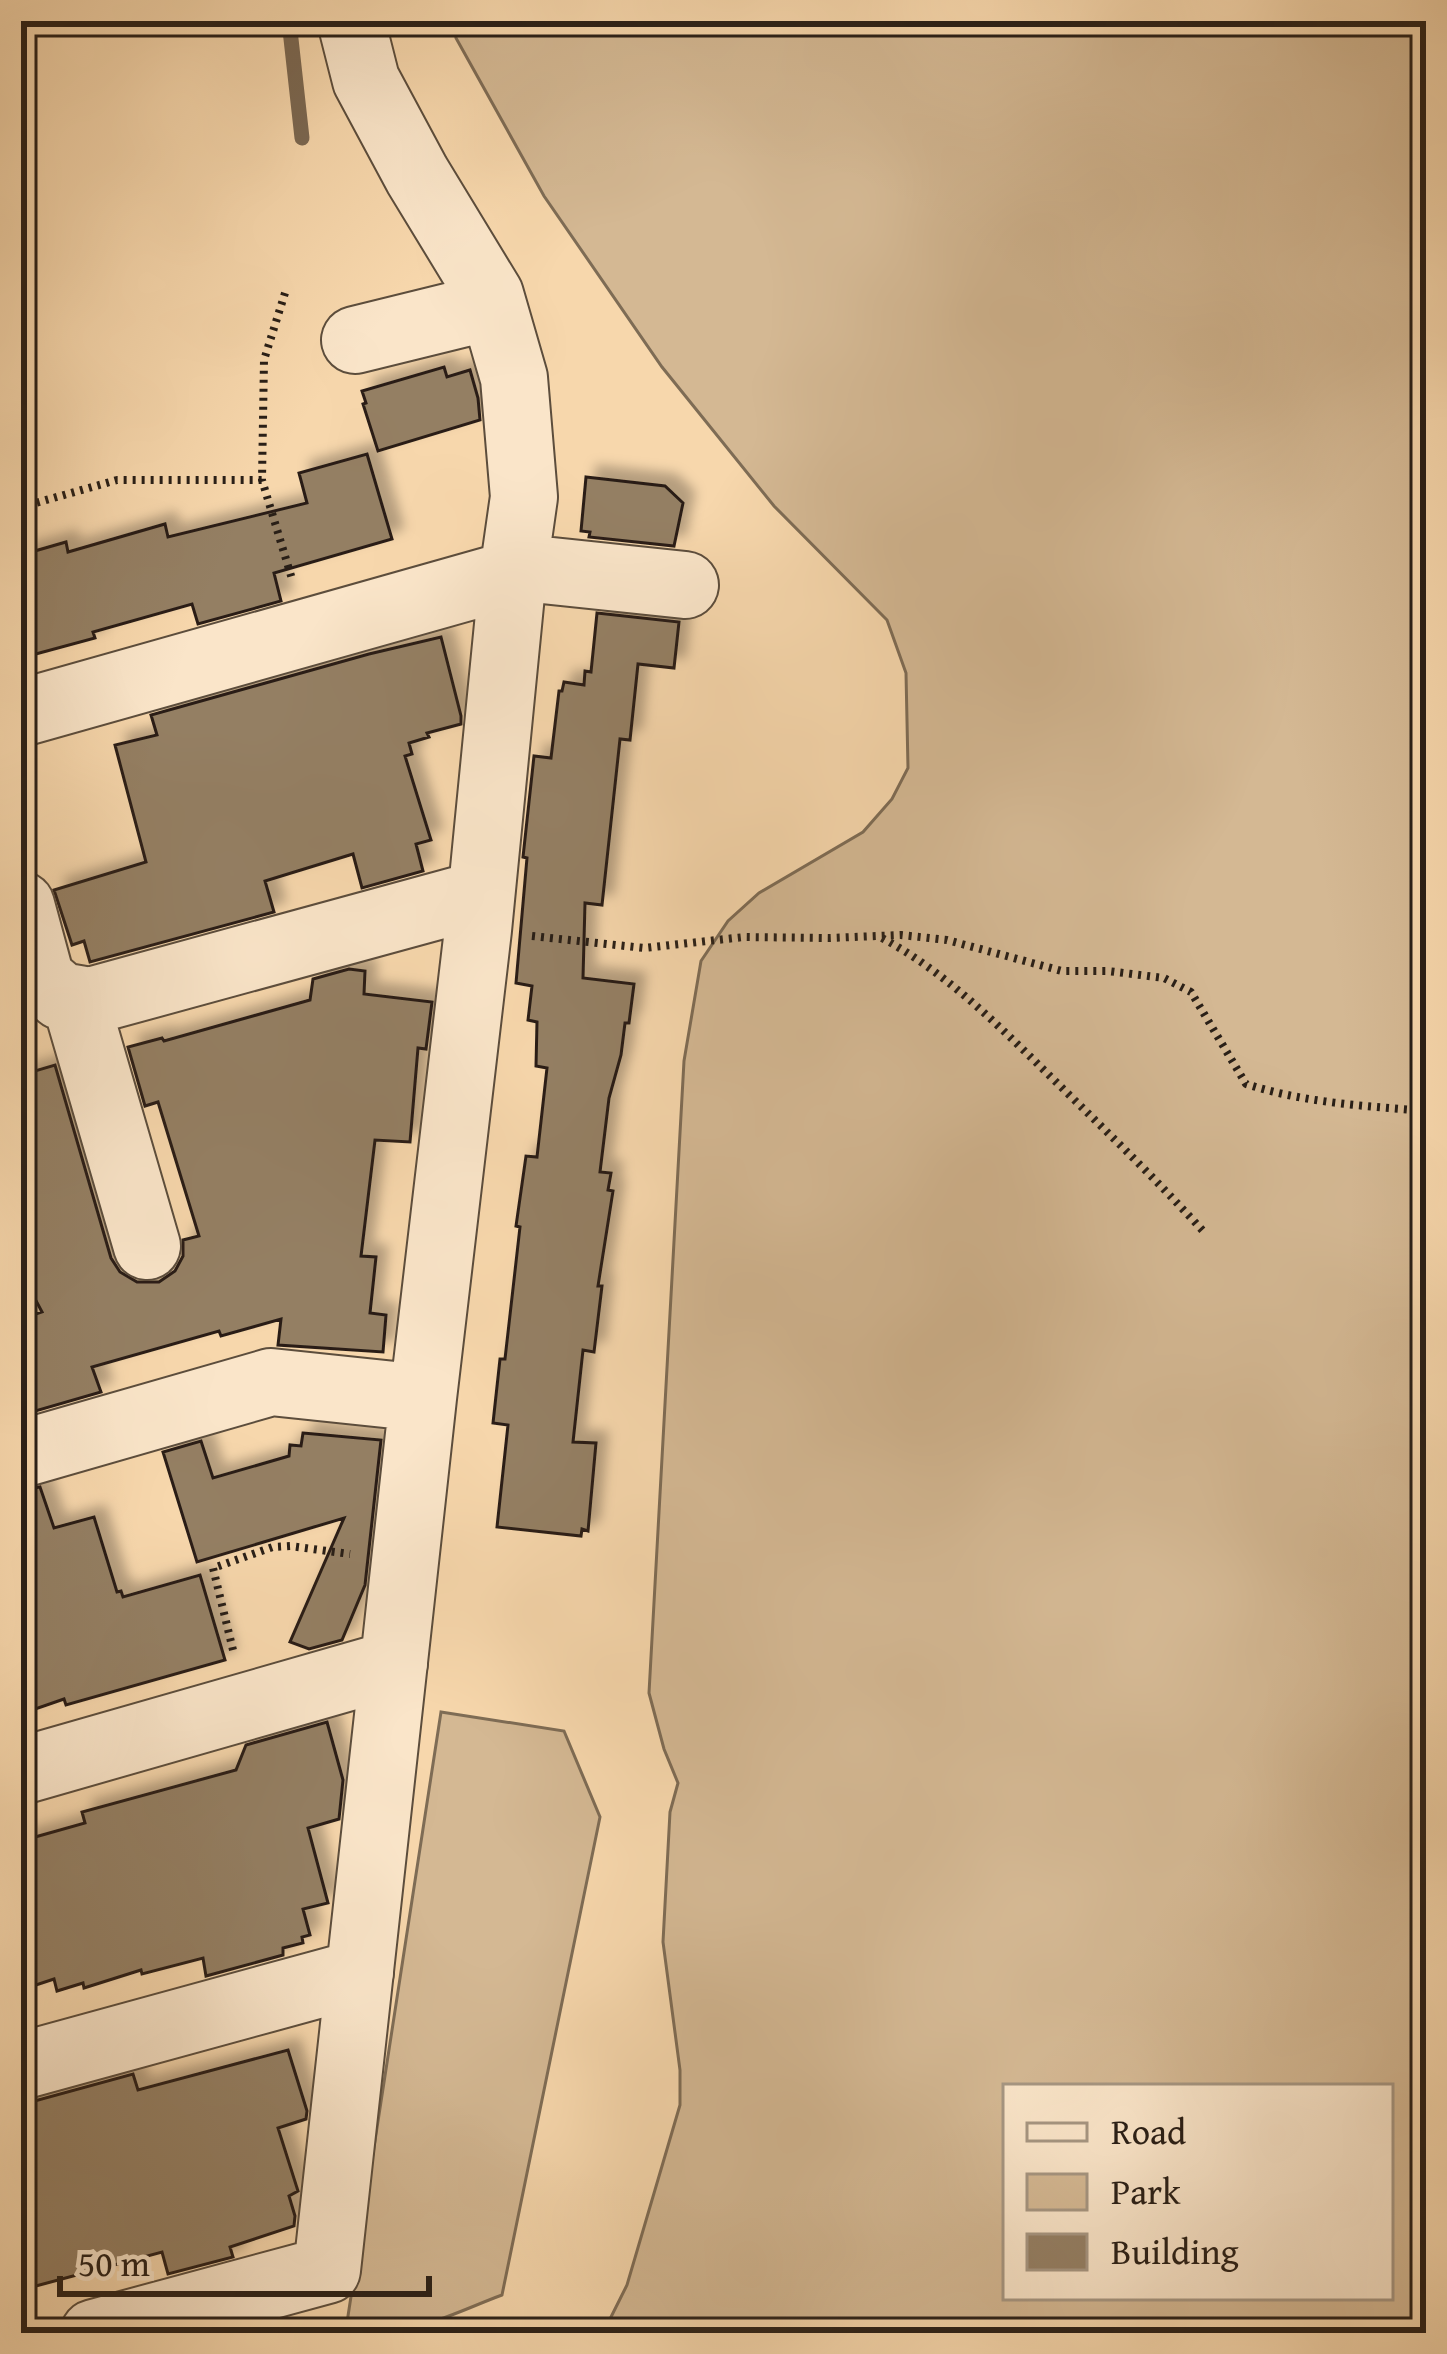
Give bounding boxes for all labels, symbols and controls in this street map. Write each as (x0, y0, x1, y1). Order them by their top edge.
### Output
legend (1003, 2084, 1393, 2300)
text: Road (1111, 2104, 1186, 2157)
text: Park (1111, 2164, 1181, 2217)
scale bar (60, 2222, 429, 2296)
text: Building (1111, 2224, 1239, 2277)
text: 50 m (78, 2236, 150, 2289)

